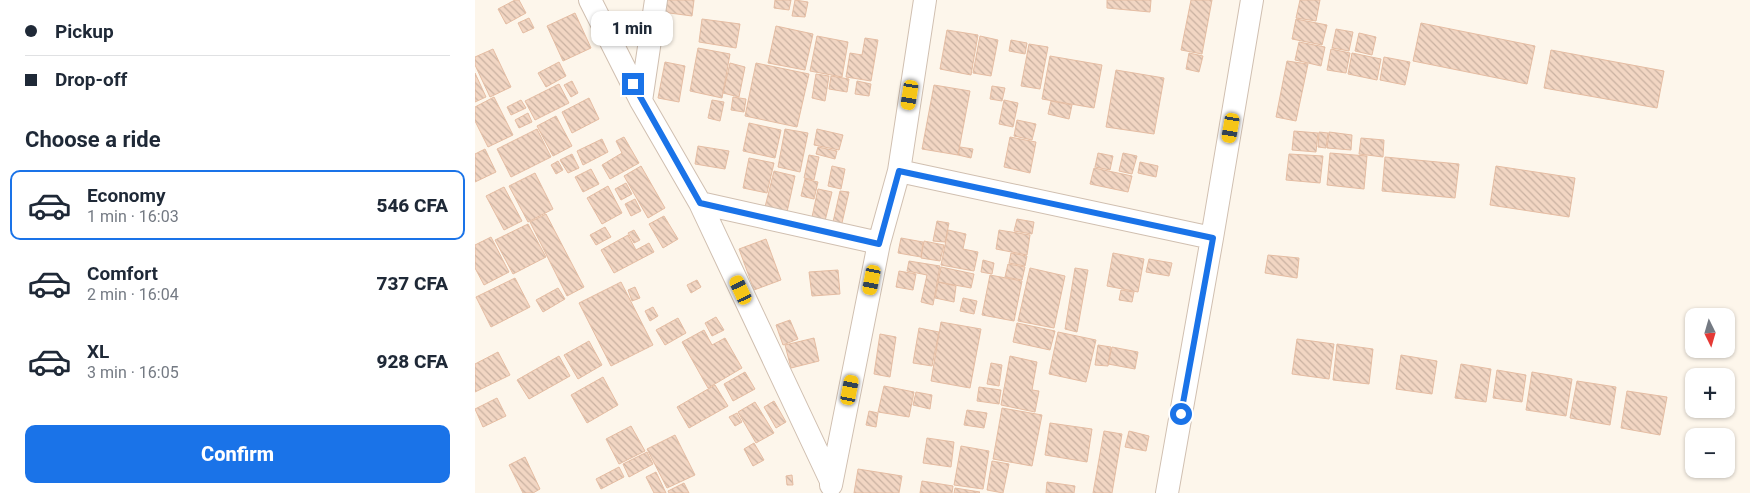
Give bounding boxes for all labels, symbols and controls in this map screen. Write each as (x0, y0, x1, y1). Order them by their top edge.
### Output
callout: 1 min (592, 12, 674, 46)
text: 1 min (612, 19, 652, 38)
text: Pickup (55, 20, 114, 43)
text: Drop-off (55, 68, 127, 91)
route end (622, 73, 644, 95)
car (900, 79, 919, 111)
car (1221, 112, 1240, 144)
text: Choose a ride (25, 127, 161, 152)
icon: car (27, 183, 72, 228)
text: Economy (87, 184, 166, 207)
text: 546 CFA (376, 194, 448, 217)
text: 1 min · 16:03 (87, 207, 179, 226)
icon: car (27, 261, 72, 306)
text: Comfort (87, 262, 158, 285)
car (861, 264, 882, 296)
text: 737 CFA (376, 272, 448, 295)
car (727, 273, 754, 307)
text: 2 min · 16:04 (87, 285, 179, 304)
north arrow (1685, 308, 1735, 358)
map controls (1685, 308, 1735, 478)
icon: car (27, 339, 72, 384)
text: XL (87, 340, 109, 363)
text: 928 CFA (376, 350, 448, 373)
text: 3 min · 16:05 (87, 363, 179, 382)
button: + (1685, 368, 1735, 418)
car (839, 374, 860, 406)
route start (1170, 403, 1192, 425)
button: Confirm (25, 425, 450, 483)
button: − (1685, 428, 1735, 478)

